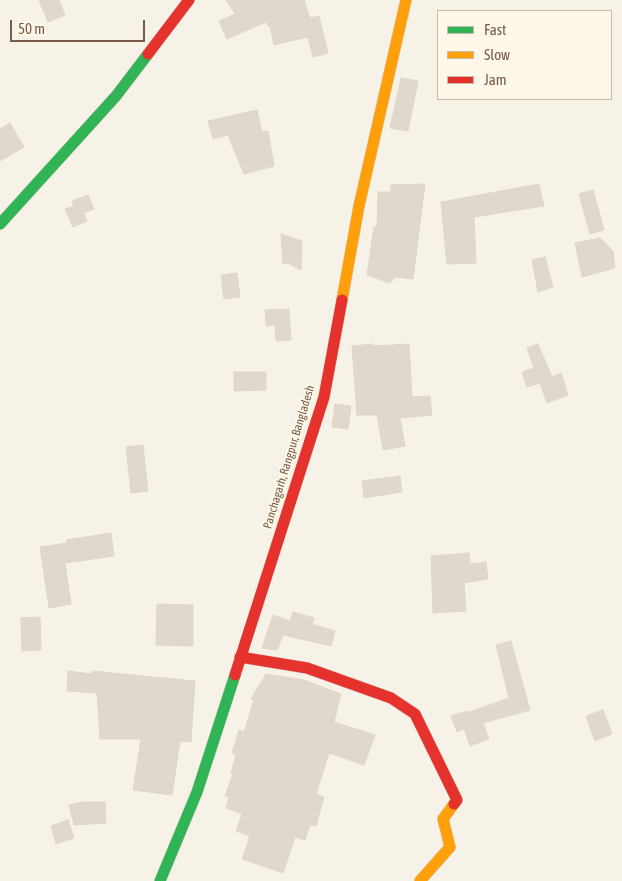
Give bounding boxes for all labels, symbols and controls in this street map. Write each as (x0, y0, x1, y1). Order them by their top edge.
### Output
scale bar (12, 10, 148, 42)
legend (437, 10, 612, 100)
text: 50 m (18, 20, 45, 37)
text: Fast (484, 21, 506, 38)
text: Slow (484, 46, 510, 63)
text: Jam (484, 71, 507, 88)
street label: Panchagarh, Rangpur, Bangladesh (260, 383, 318, 531)

